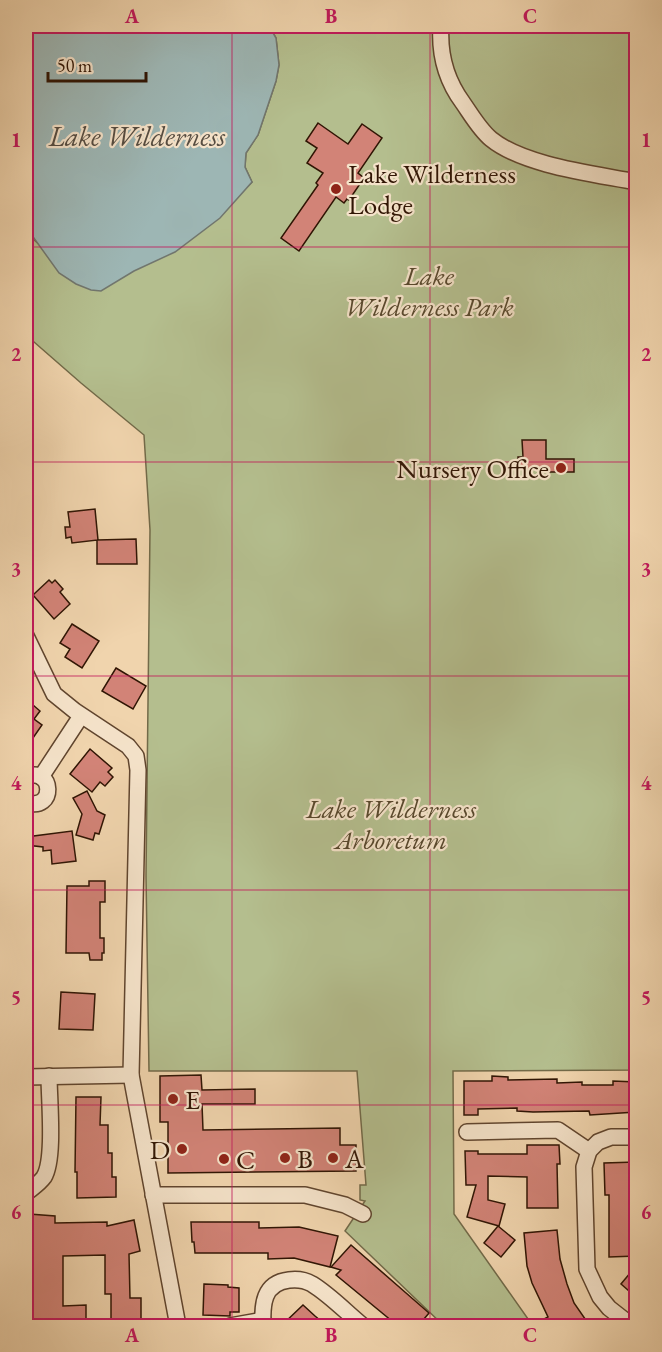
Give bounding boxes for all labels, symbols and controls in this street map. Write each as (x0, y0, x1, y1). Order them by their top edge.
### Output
text: A (124, 3, 140, 29)
text: B (325, 3, 337, 29)
text: C (523, 3, 537, 29)
scale bar (48, 45, 146, 83)
text: 50 m (57, 54, 92, 77)
water label: Lake Wilderness (48, 118, 226, 154)
text: 1 (11, 127, 21, 153)
text: 1 (641, 127, 651, 153)
place label: Lake Wilderness Lodge (348, 156, 516, 222)
marker: Lake Wilderness Lodge (329, 182, 343, 196)
park label: Lake Wilderness Park (344, 258, 514, 324)
text: 2 (11, 341, 22, 367)
text: 2 (641, 341, 652, 367)
place label: Nursery Office (396, 451, 549, 486)
marker: Nursery Office (554, 461, 568, 475)
text: 3 (11, 556, 21, 582)
text: 3 (641, 556, 651, 582)
text: 4 (11, 770, 22, 796)
text: 4 (641, 770, 652, 796)
park label: Lake Wilderness Arboretum (305, 791, 477, 857)
text: 5 (11, 984, 21, 1010)
text: 5 (641, 984, 651, 1010)
place label: E (185, 1082, 200, 1117)
marker: E (166, 1092, 180, 1106)
place label: D (150, 1132, 170, 1167)
place label: B (297, 1141, 313, 1176)
place label: A (344, 1141, 364, 1176)
marker: D (175, 1142, 189, 1156)
place label: C (236, 1142, 255, 1177)
marker: B (278, 1151, 292, 1165)
marker: A (326, 1151, 340, 1165)
marker: C (217, 1152, 231, 1166)
text: 6 (11, 1199, 22, 1225)
text: 6 (641, 1199, 652, 1225)
text: A (124, 1322, 140, 1348)
text: B (325, 1322, 337, 1348)
text: C (523, 1322, 537, 1348)

